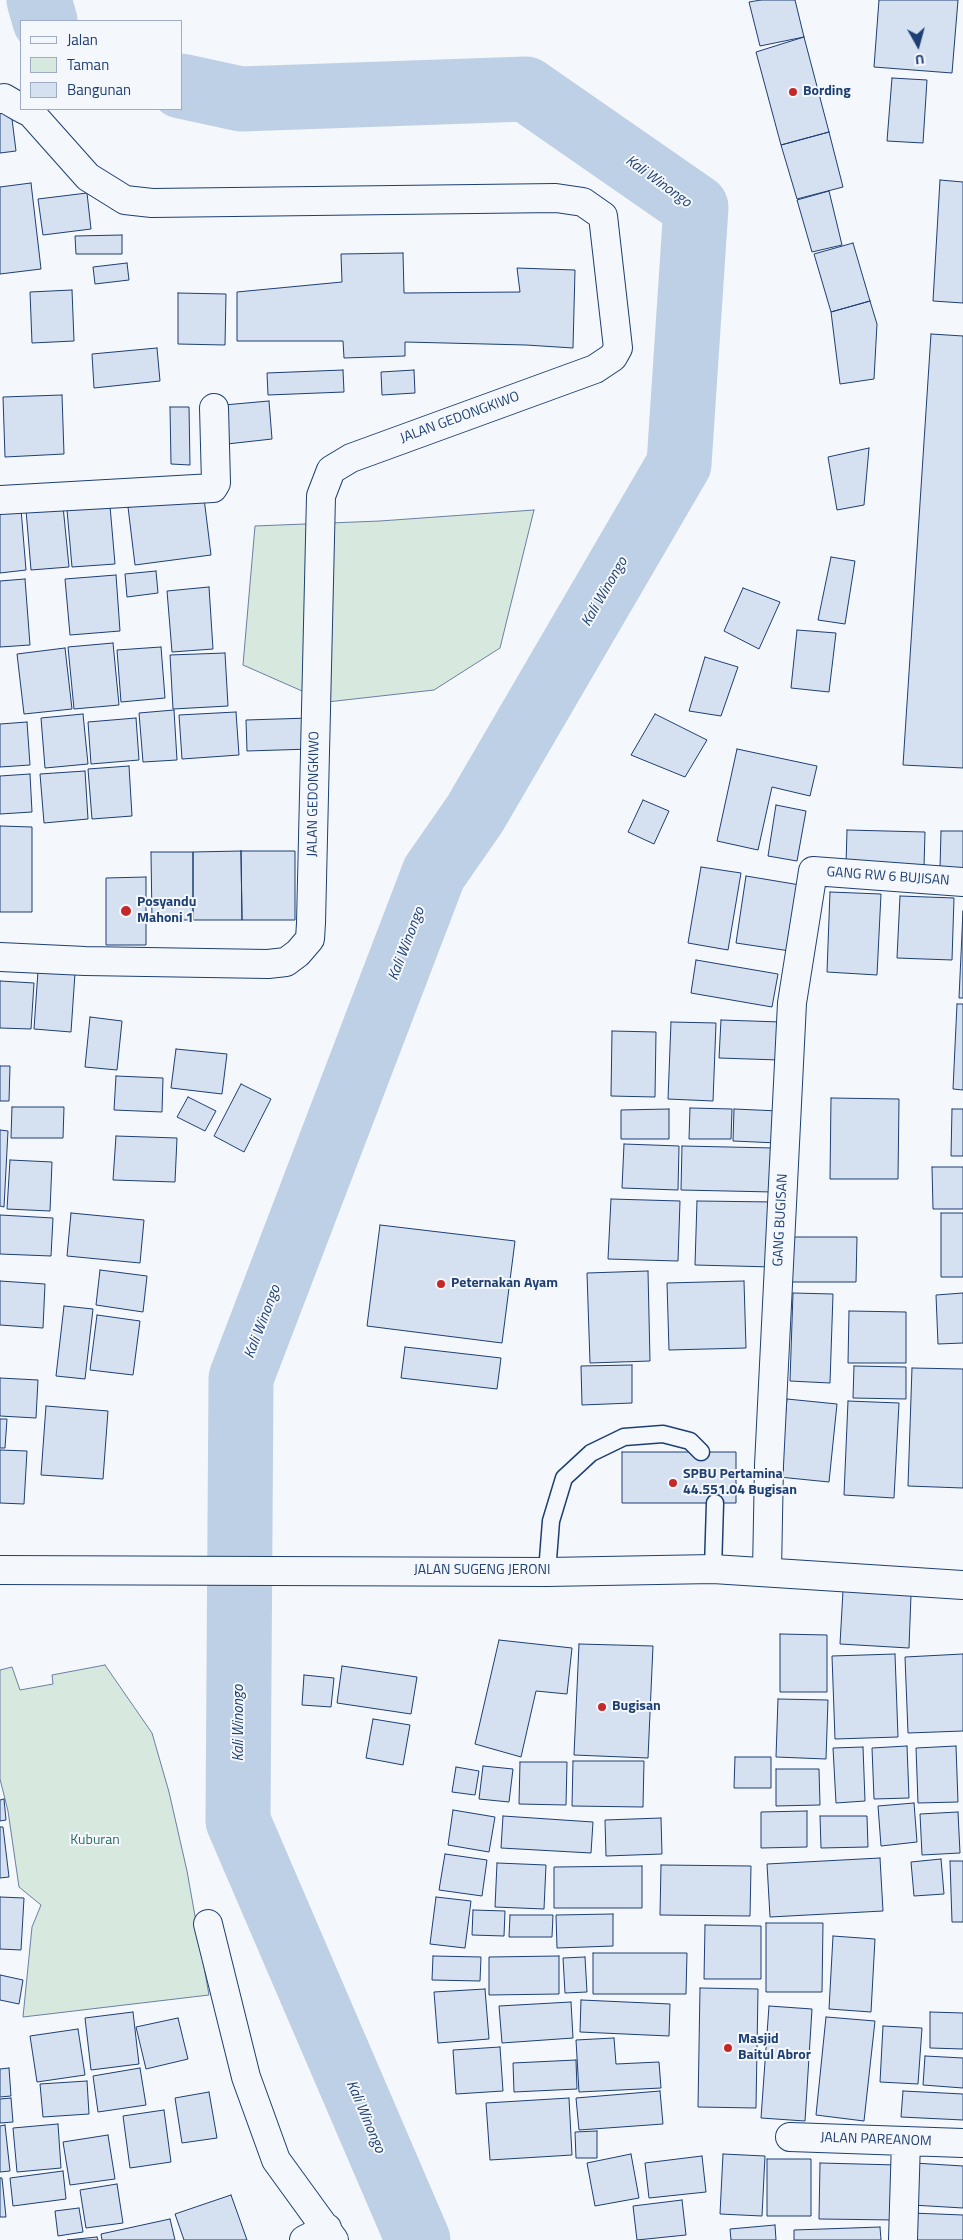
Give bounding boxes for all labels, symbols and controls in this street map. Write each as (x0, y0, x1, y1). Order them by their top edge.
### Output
legend (20, 20, 182, 110)
north arrow (893, 20, 943, 70)
text: Jalan (67, 28, 98, 51)
text: U (914, 49, 926, 71)
text: Taman (67, 53, 109, 76)
text: Bangunan (67, 78, 131, 101)
place label: Bording (803, 84, 851, 100)
marker: Bording (787, 86, 799, 98)
water label: Kali Winongo (622, 152, 694, 212)
street label: JALAN GEDONGKIWO (398, 389, 522, 447)
water label: Kali Winongo (578, 554, 632, 630)
street label: JALAN GEDONGKIWO (305, 731, 323, 857)
street label: GANG RW 6 BUJISAN (826, 864, 950, 890)
place label: Posyandu Mahoni 1 (137, 895, 196, 928)
marker: Posyandu Mahoni 1 (119, 904, 133, 918)
water label: Kali Winongo (385, 905, 429, 983)
street label: GANG BUGISAN (770, 1173, 792, 1267)
place label: Peternakan Ayam (451, 1276, 558, 1292)
marker: Peternakan Ayam (435, 1278, 447, 1290)
water label: Kali Winongo (241, 1283, 285, 1361)
place label: SPBU Pertamina 44.551.04 Bugisan (683, 1467, 797, 1500)
marker: SPBU Pertamina 44.551.04 Bugisan (667, 1477, 679, 1489)
street label: JALAN SUGENG JERONI (414, 1563, 550, 1579)
water label: Kali Winongo (230, 1685, 248, 1761)
place label: Bugisan (612, 1699, 661, 1715)
marker: Bugisan (596, 1701, 608, 1713)
park label: Kuburan (70, 1833, 120, 1849)
place label: Masjid Baitul Abror (738, 2032, 811, 2064)
marker: Masjid Baitul Abror (722, 2042, 734, 2054)
water label: Kali Winongo (342, 2078, 388, 2156)
street label: JALAN PAREANOM (820, 2130, 932, 2150)

